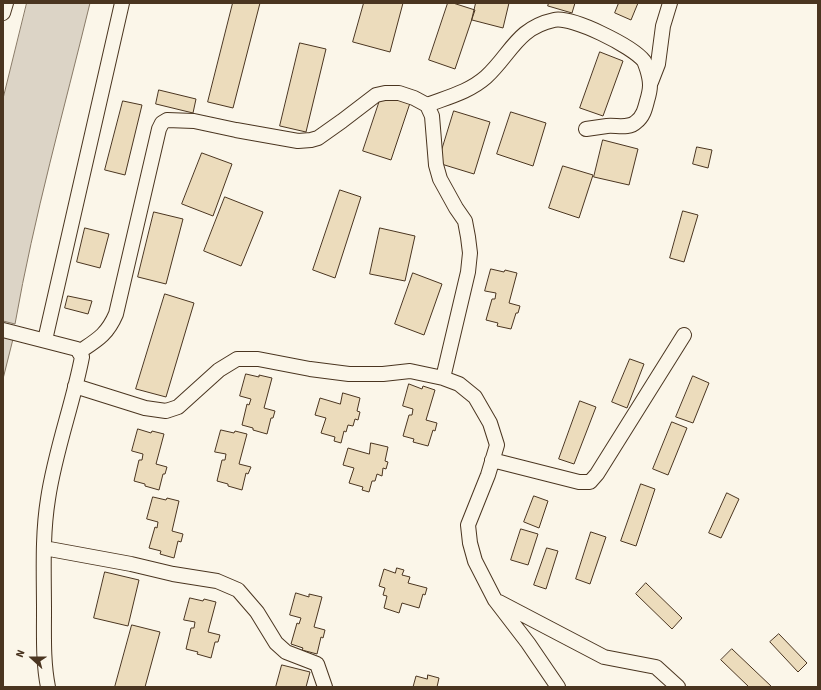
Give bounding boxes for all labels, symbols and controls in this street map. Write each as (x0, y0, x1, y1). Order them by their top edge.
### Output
north arrow (12, 638, 52, 678)
text: N (12, 647, 29, 660)

